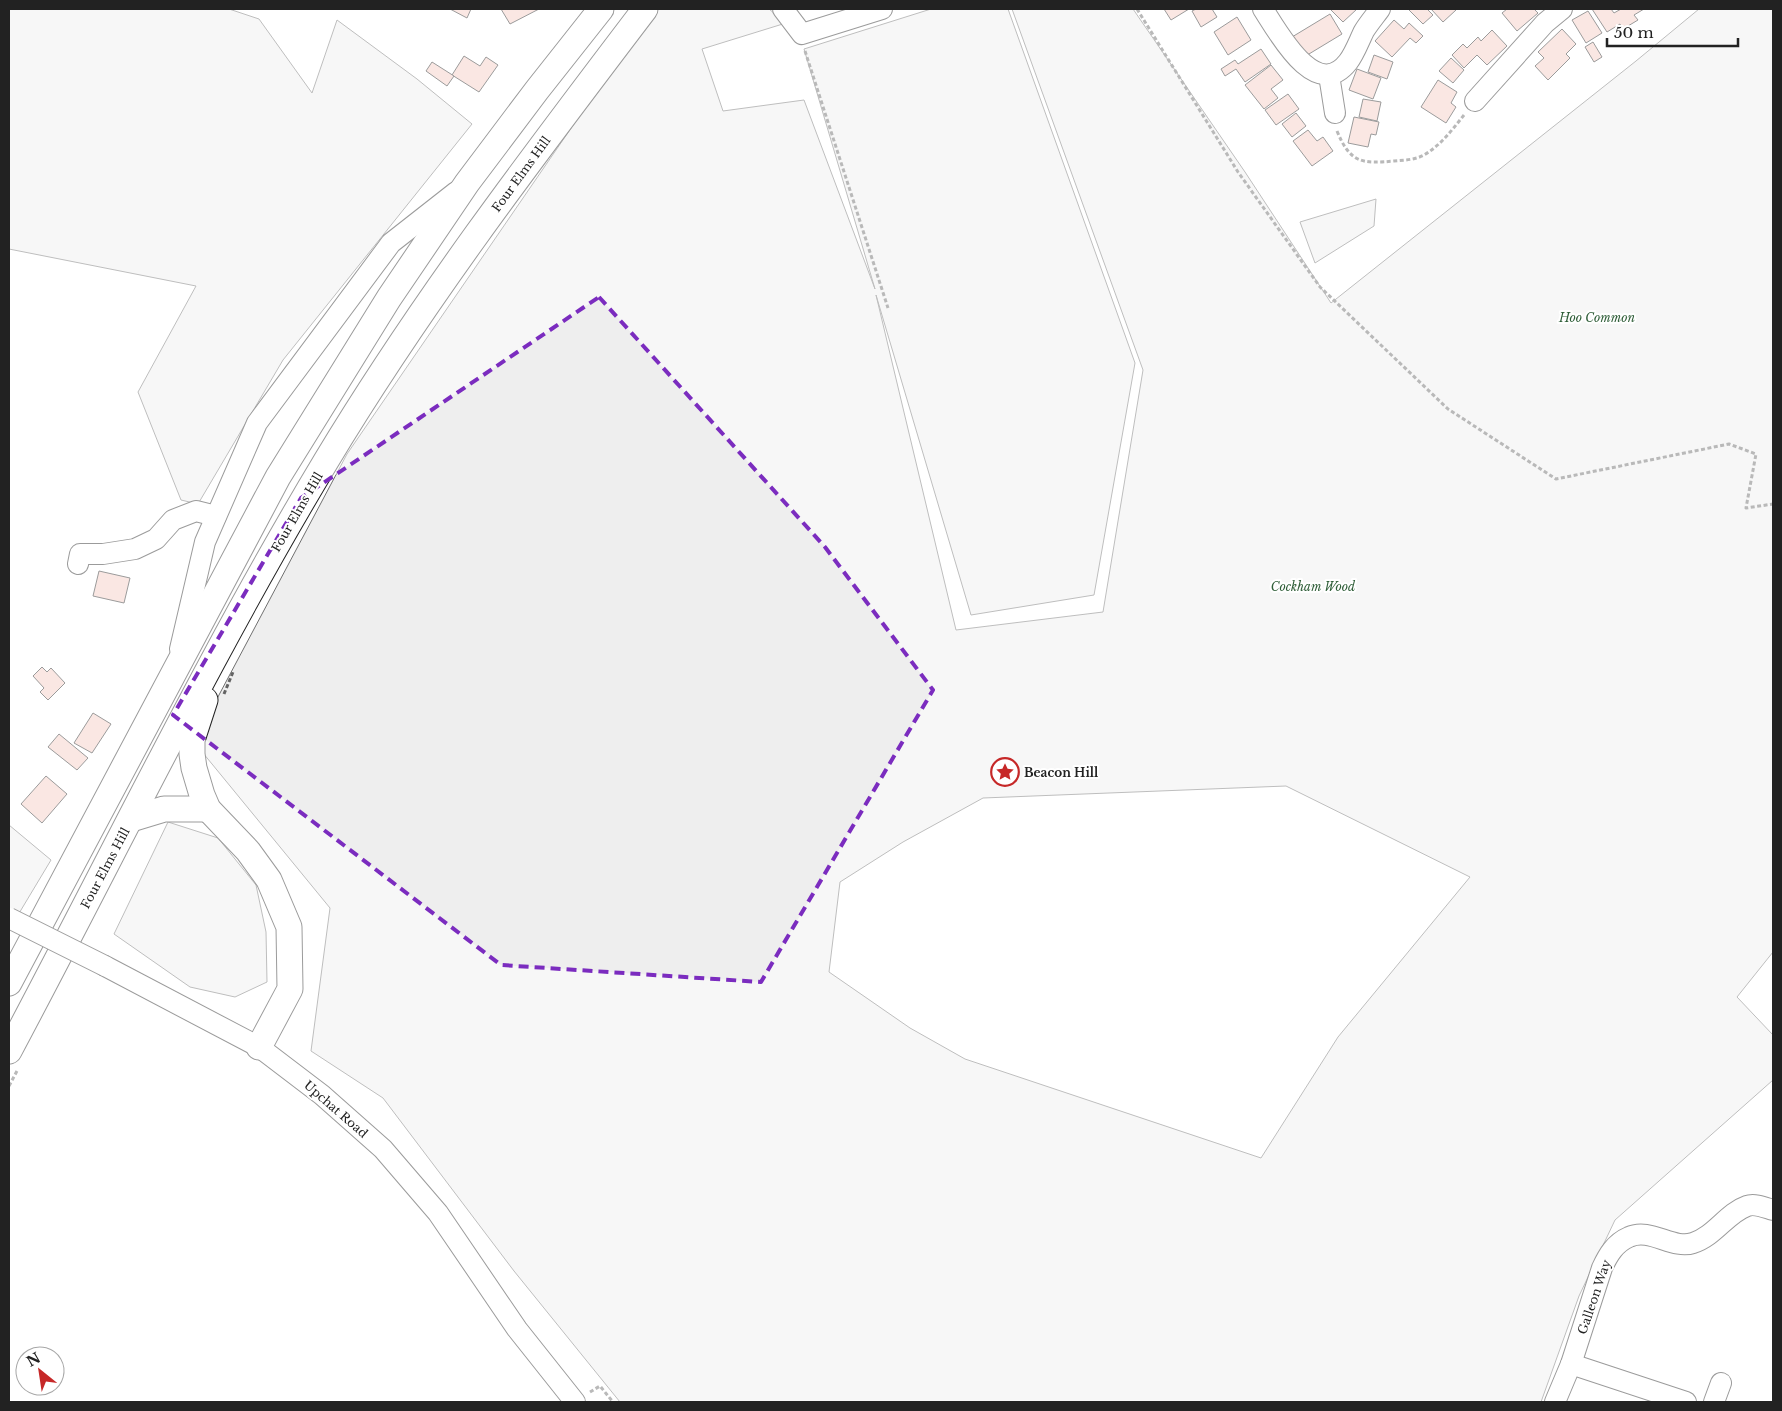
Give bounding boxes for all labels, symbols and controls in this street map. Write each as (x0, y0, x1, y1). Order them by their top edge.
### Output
scale bar (1607, 15, 1738, 47)
text: 50 m (1614, 23, 1654, 42)
street label: Four Elms Hill (489, 133, 553, 215)
park label: Hoo Common (1558, 310, 1635, 325)
street label: Four Elms Hill (268, 469, 326, 555)
park label: Cockham Wood (1271, 579, 1356, 594)
place icon: Beacon Hill (990, 757, 1020, 787)
place label: Beacon Hill (1024, 765, 1099, 780)
street label: Four Elms Hill (77, 825, 133, 911)
street label: Upchat Road (301, 1077, 371, 1141)
street label: Galleon Way (1574, 1257, 1614, 1336)
north arrow (15, 1346, 65, 1396)
text: N (23, 1349, 44, 1371)

